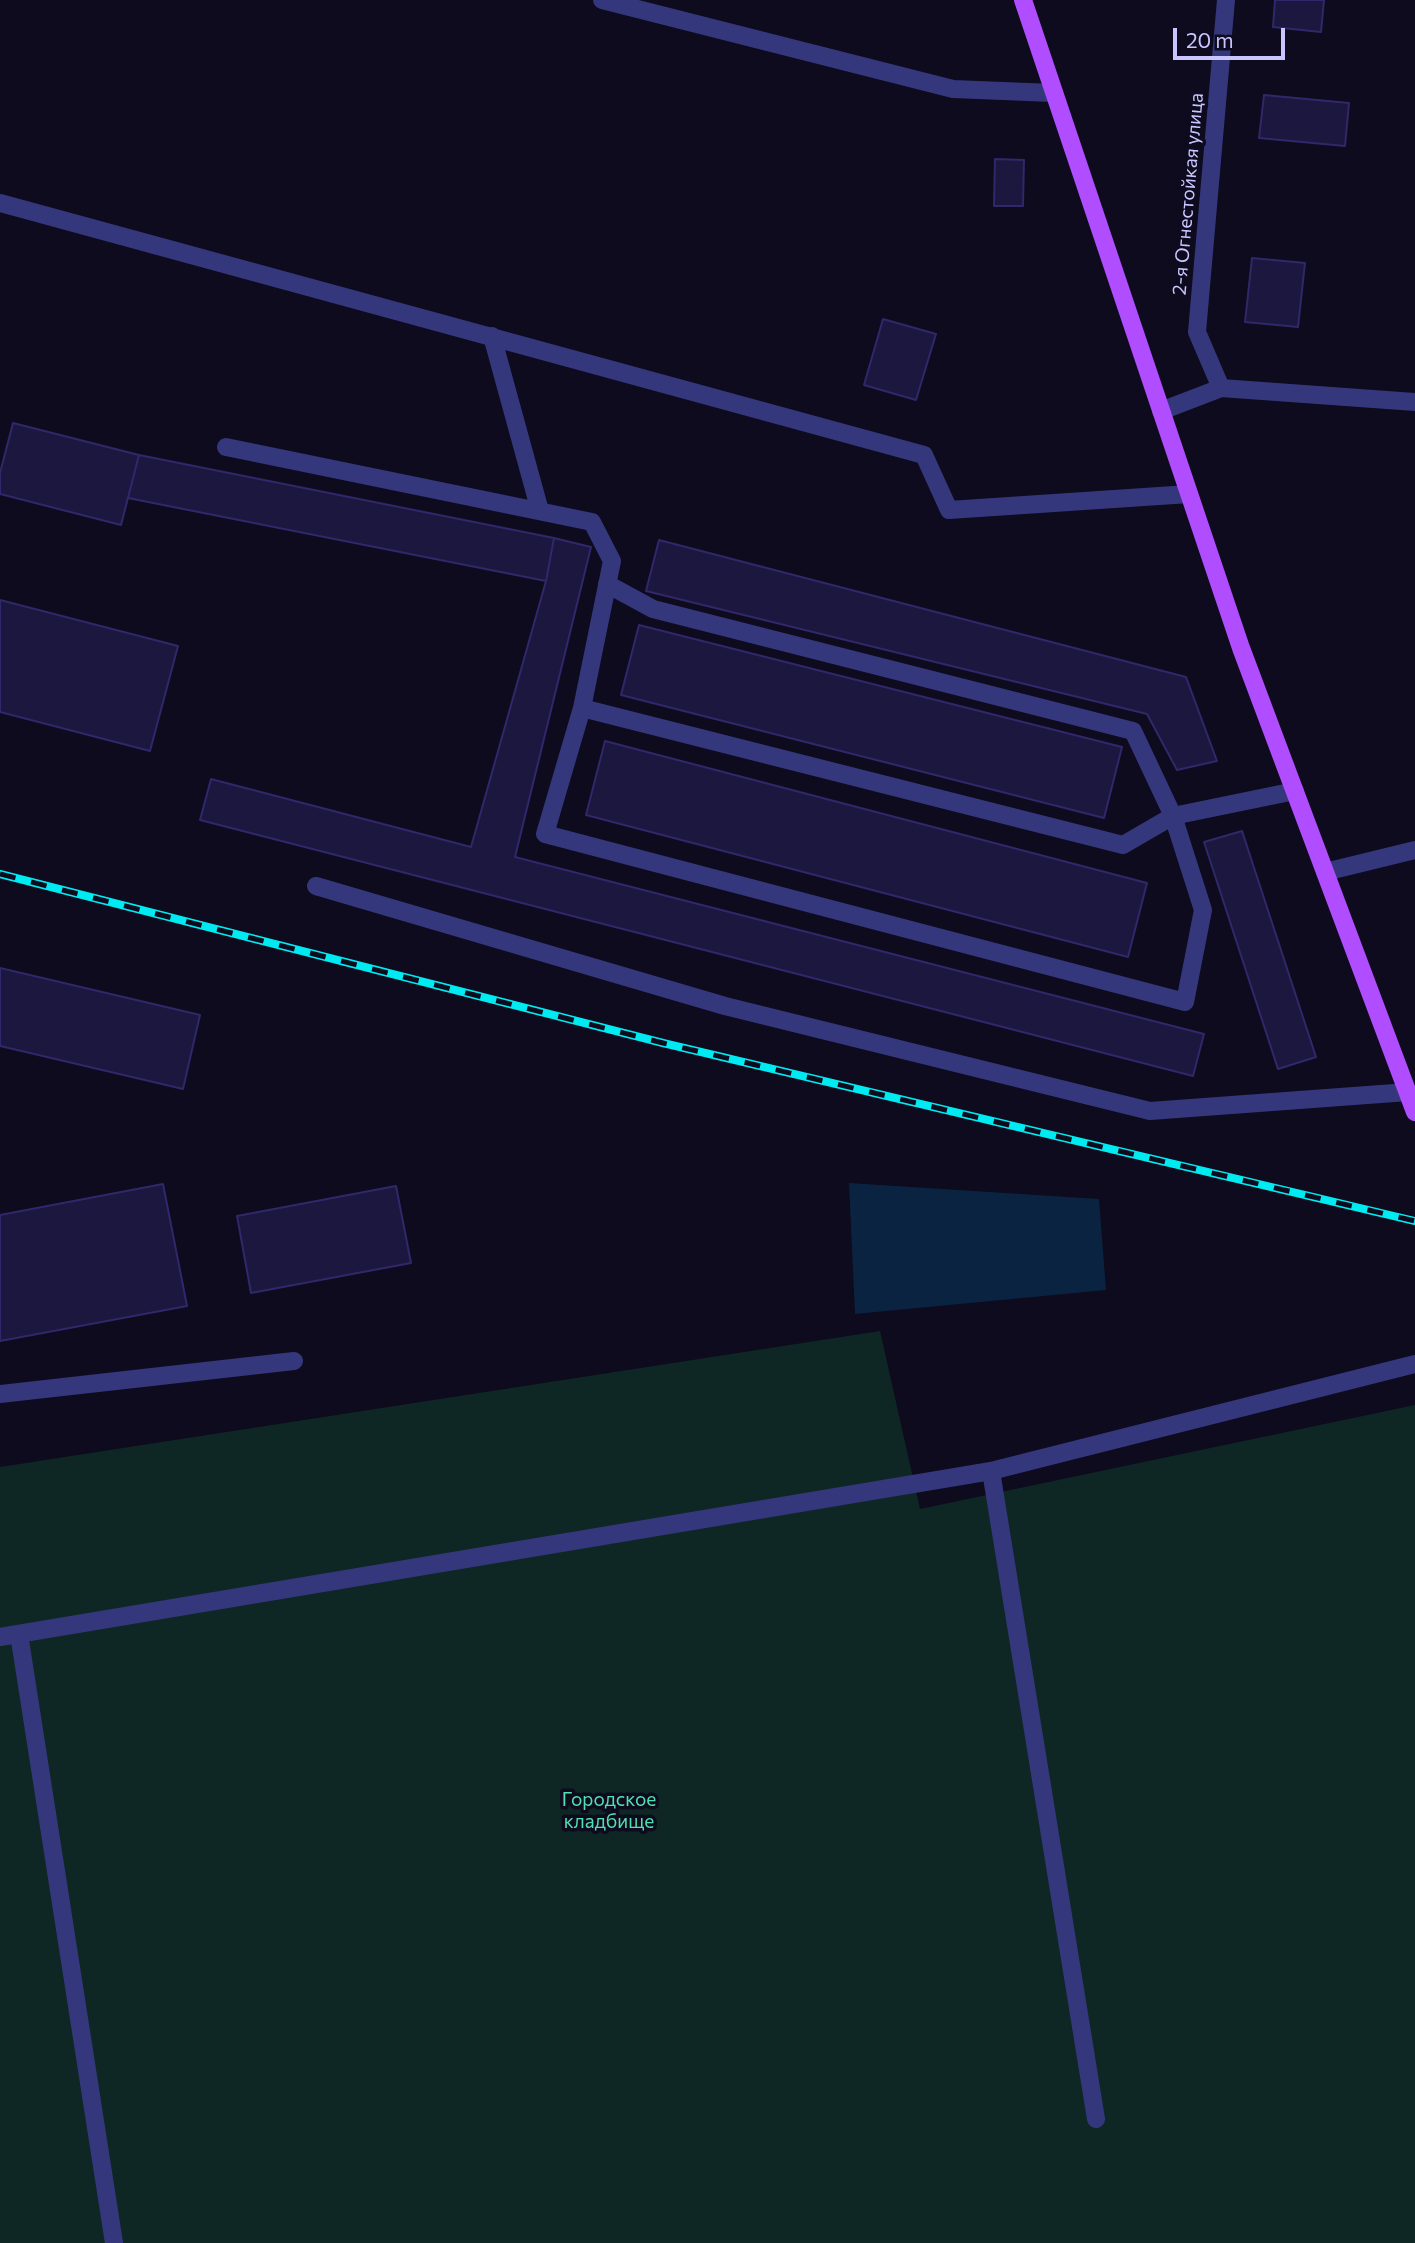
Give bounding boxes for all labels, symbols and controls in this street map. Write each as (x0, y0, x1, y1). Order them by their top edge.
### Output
scale bar (1177, 14, 1289, 58)
text: 20 m (1186, 27, 1234, 52)
street label: 2-я Огнестойкая улица (1168, 92, 1208, 296)
park label: Городское кладбище (562, 1789, 656, 1833)

